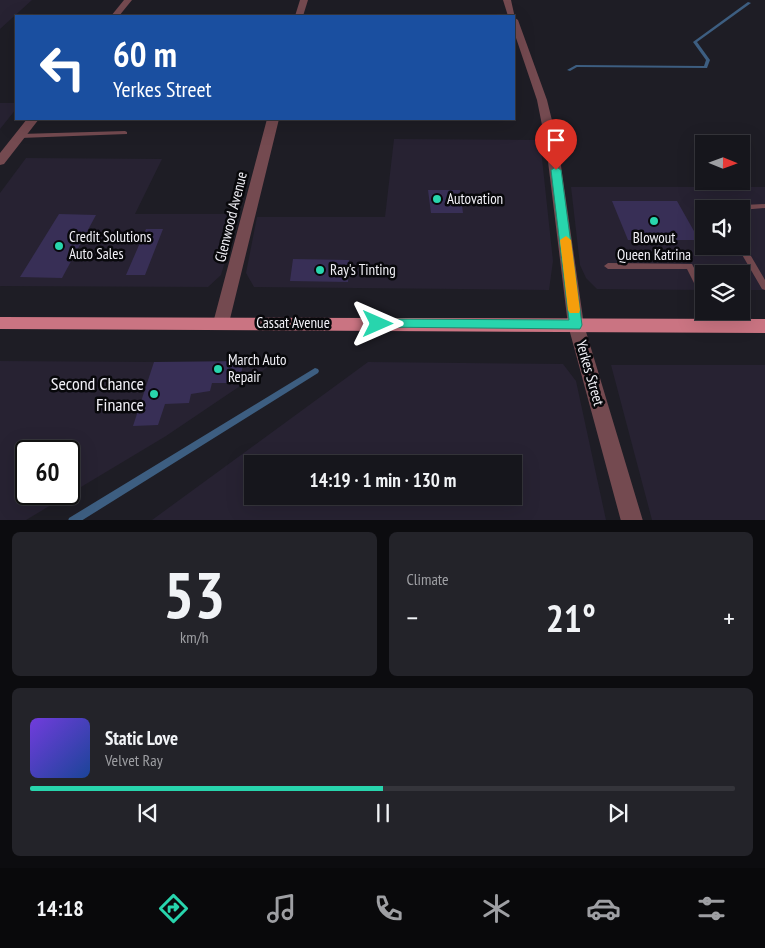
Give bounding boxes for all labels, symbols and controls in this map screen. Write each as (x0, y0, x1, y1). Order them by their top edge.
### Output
text: 60 m (113, 31, 177, 77)
icon: left (30, 35, 95, 100)
text: Yerkes Street (113, 75, 212, 103)
pin (535, 119, 577, 170)
icon: arrive (542, 126, 570, 154)
north arrow (695, 135, 750, 190)
map controls (695, 135, 750, 320)
street label: Glenwood Avenue (210, 170, 251, 264)
place label: Autovation (447, 189, 503, 208)
marker: Autovation (431, 193, 443, 205)
button: sound (695, 200, 750, 255)
marker: Blowout Queen Katrina (648, 215, 660, 227)
place label: Credit Solutions Auto Sales (69, 227, 151, 263)
place label: Blowout Queen Katrina (617, 228, 691, 264)
marker: Credit Solutions Auto Sales (53, 240, 65, 252)
place label: Ray's Tinting (330, 260, 396, 279)
marker: Ray's Tinting (314, 264, 326, 276)
button: layers (695, 265, 750, 320)
position arrow (351, 297, 403, 349)
street label: Cassat Avenue (256, 313, 330, 332)
street label: Yerkes Street (572, 338, 609, 408)
place label: March Auto Repair (228, 350, 286, 386)
marker: March Auto Repair (212, 363, 224, 375)
place label: Second Chance Finance (51, 372, 144, 416)
marker: Second Chance Finance (148, 388, 160, 400)
speed limit sign: 60 (15, 440, 80, 505)
text: 14:19 · 1 min · 130 m (310, 468, 456, 492)
text: 53 (163, 552, 225, 636)
text: Climate (407, 569, 449, 589)
text: 21° (546, 593, 596, 642)
text: − (407, 599, 418, 636)
text: + (723, 599, 735, 636)
text: km/h (180, 627, 208, 647)
text: Static Love (105, 726, 178, 750)
text: Velvet Ray (105, 750, 163, 770)
icon: previous (134, 799, 162, 827)
icon: pause (369, 799, 397, 827)
icon: next (604, 799, 632, 827)
icon: directions (156, 891, 191, 926)
icon: music (264, 891, 299, 926)
icon: phone (371, 891, 406, 926)
icon: climate (479, 891, 514, 926)
icon: car (586, 891, 621, 926)
icon: filters (694, 891, 729, 926)
text: 14:18 (36, 894, 84, 922)

